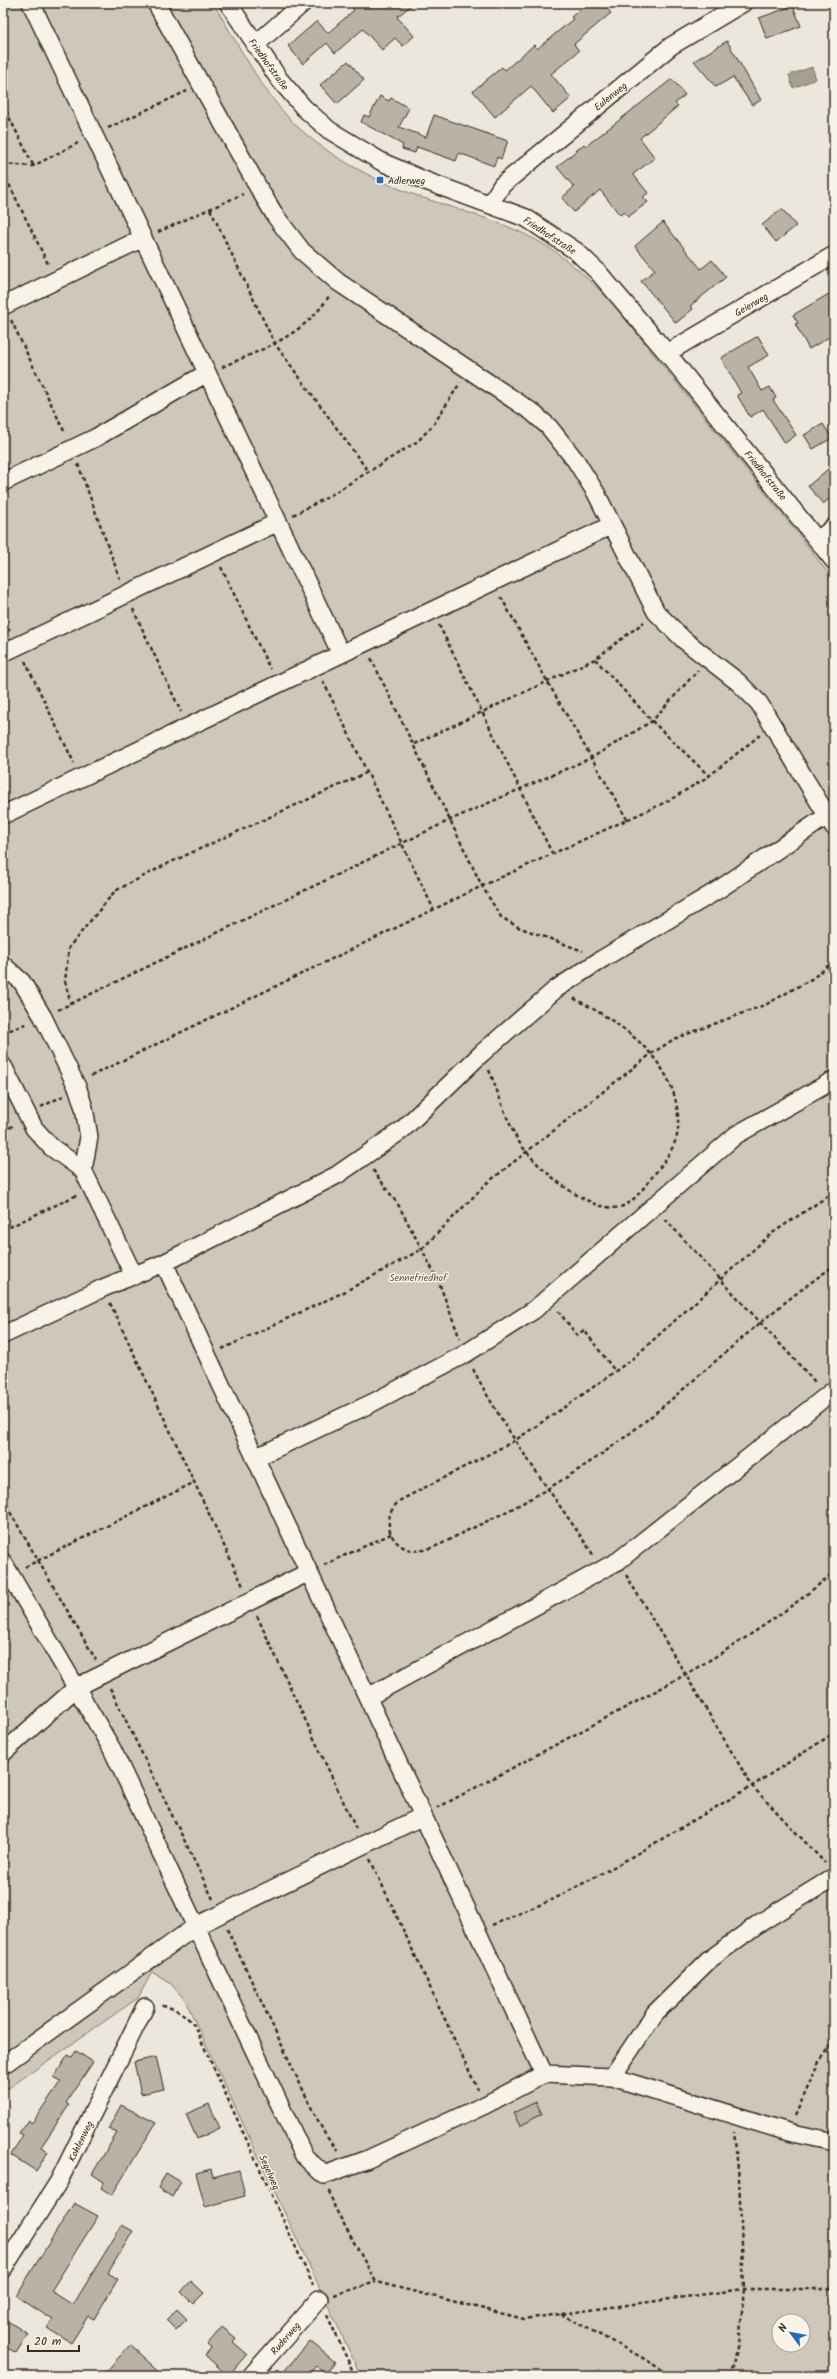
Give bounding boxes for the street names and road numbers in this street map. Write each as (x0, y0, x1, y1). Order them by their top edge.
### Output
street label: Friedhofstraße (244, 35, 293, 94)
street label: Eulenweg (590, 78, 631, 115)
street label: Friedhofstraße (520, 213, 580, 259)
street label: Geierweg (732, 289, 772, 321)
street label: Friedhofstraße (740, 447, 791, 505)
street label: Kohlenweg (64, 2118, 98, 2165)
street label: Segelweg (254, 2152, 284, 2193)
street label: Ruderweg (267, 2318, 305, 2359)

